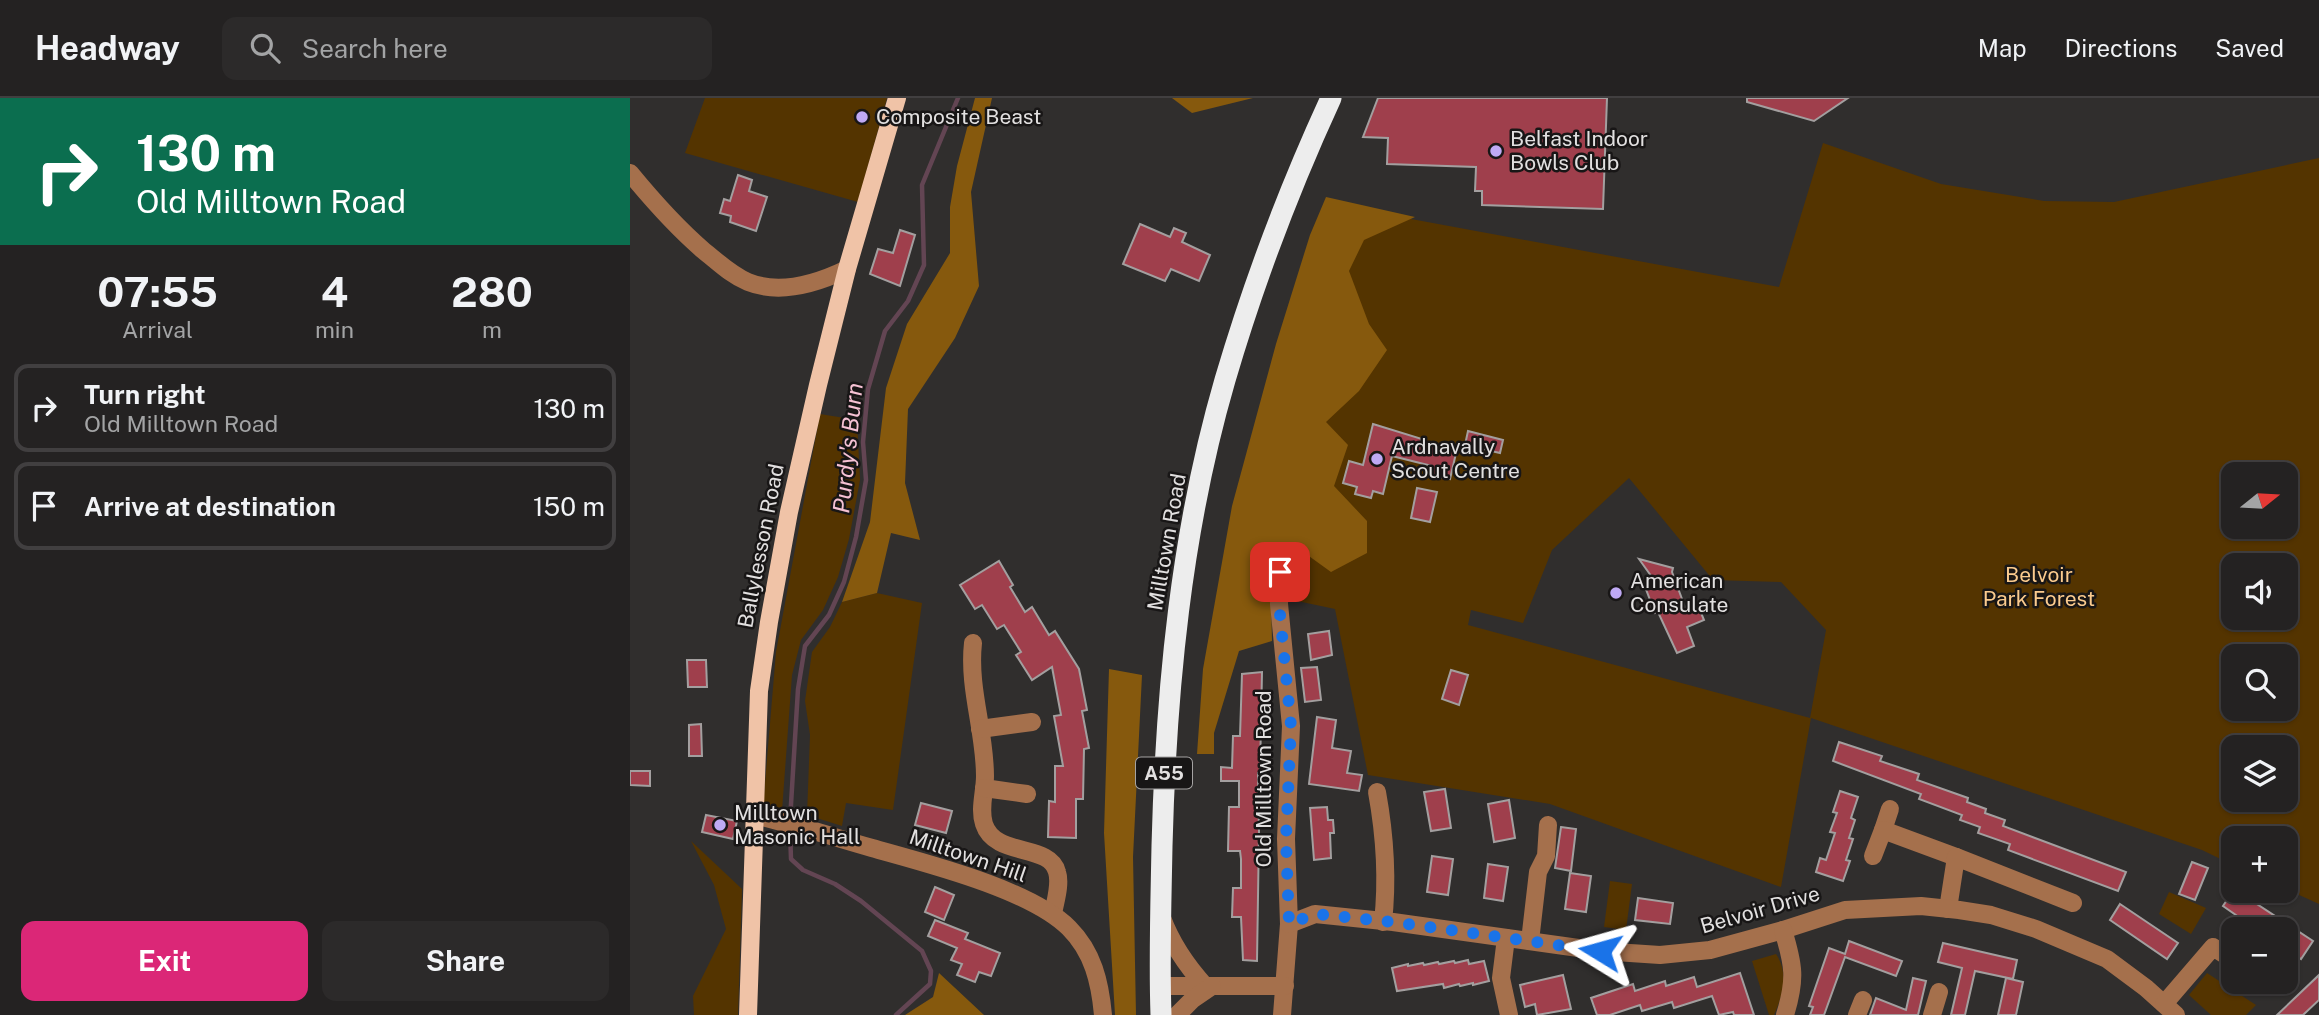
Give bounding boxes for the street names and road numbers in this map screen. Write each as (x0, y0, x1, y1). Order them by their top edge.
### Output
street label: Ballylesson Road (732, 462, 789, 630)
street label: Milltown Road (1142, 472, 1191, 612)
street label: Old Milltown Road (1251, 690, 1276, 868)
road number: A55 (1136, 758, 1192, 788)
street label: Milltown Hill (906, 824, 1030, 887)
street label: Belvoir Drive (1697, 881, 1823, 939)

